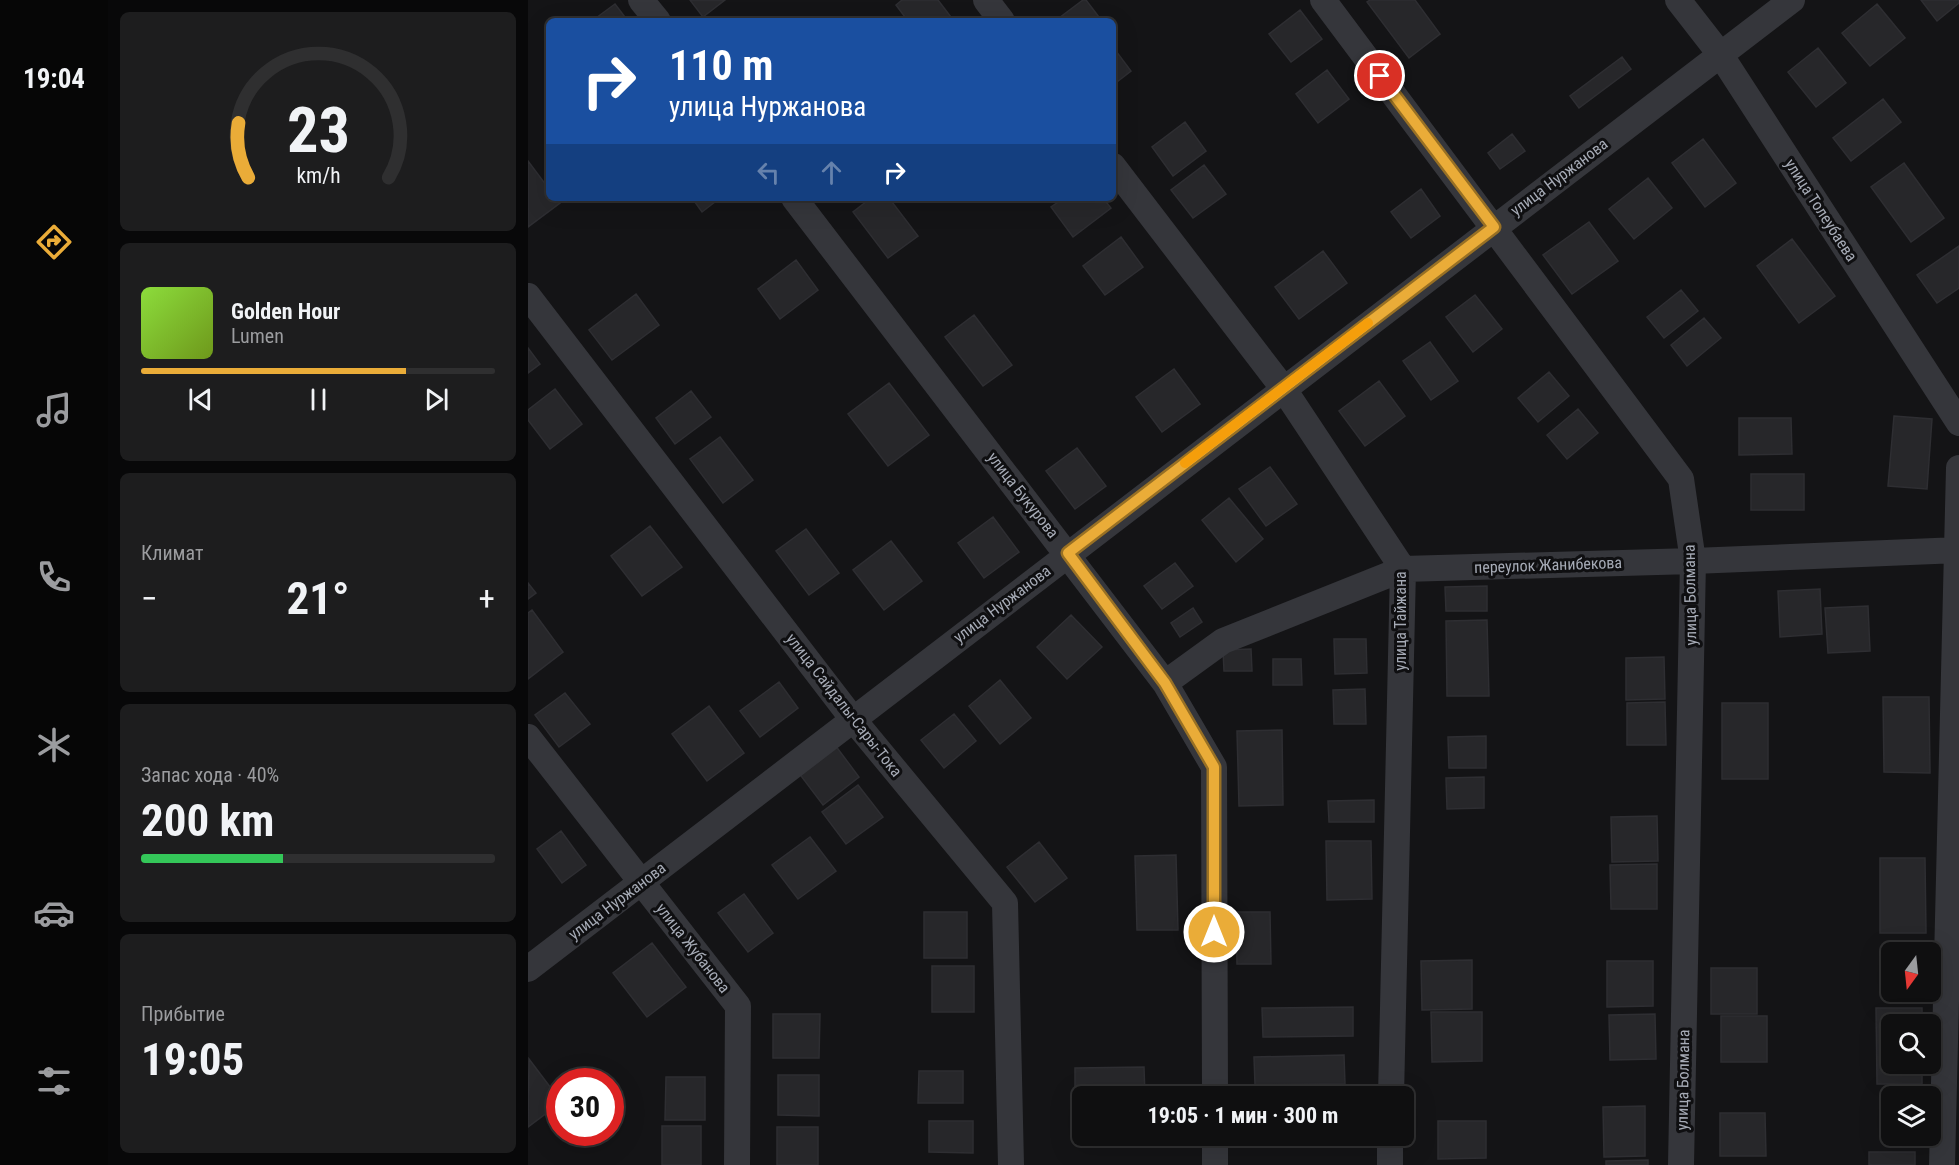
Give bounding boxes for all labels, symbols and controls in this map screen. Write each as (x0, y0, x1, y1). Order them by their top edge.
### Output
text: 110 m (669, 41, 774, 90)
icon: right (570, 42, 648, 120)
pin (1354, 50, 1405, 101)
icon: arrive (1363, 59, 1396, 92)
text: 19:04 (23, 63, 85, 95)
text: улица Нуржанова (669, 91, 866, 123)
text: 23 (286, 94, 350, 167)
street label: улица Нуржанова (1507, 134, 1611, 220)
street label: улица Толеубаева (1781, 155, 1861, 265)
icon: left (752, 156, 785, 189)
icon: ahead (815, 156, 848, 189)
icon: right (878, 156, 911, 189)
text: km/h (296, 164, 340, 189)
icon: directions (33, 221, 75, 263)
text: Golden Hour (231, 299, 340, 324)
text: Lumen (231, 324, 284, 348)
icon: previous (184, 383, 217, 416)
icon: pause (302, 383, 335, 416)
icon: next (420, 383, 453, 416)
icon: music (33, 389, 75, 431)
street label: улица Букурова (984, 448, 1062, 542)
text: Климат (141, 541, 203, 565)
street label: улица Болмана (1680, 544, 1700, 646)
street label: переулок Жанибекова (1474, 553, 1622, 577)
icon: phone (33, 556, 75, 598)
street label: улица Нуржанова (950, 561, 1054, 647)
street label: улица Тайжана (1391, 571, 1410, 671)
text: 21° (287, 572, 350, 625)
text: − (141, 579, 158, 618)
text: + (479, 579, 495, 618)
street label: улица Сайдалы-Сары-Тока (782, 629, 906, 781)
icon: climate (33, 724, 75, 766)
text: Запас хода · 40% (141, 763, 279, 787)
text: 200 km (141, 794, 274, 847)
street label: улица Нуржанова (565, 858, 669, 944)
icon: car (33, 892, 75, 934)
street label: улица Жубанова (652, 899, 734, 997)
position arrow (1182, 900, 1246, 964)
north arrow (1881, 942, 1941, 1002)
map controls (1881, 942, 1941, 1146)
text: Прибытие (141, 1002, 225, 1026)
button: search (1881, 1014, 1941, 1074)
street label: улица Болмана (1673, 1029, 1693, 1131)
text: 19:05 (141, 1033, 244, 1086)
icon: filters (33, 1060, 75, 1102)
speed limit sign: 30 (546, 1068, 624, 1146)
button: layers (1881, 1086, 1941, 1146)
text: 19:05 · 1 мин · 300 m (1148, 1103, 1338, 1128)

